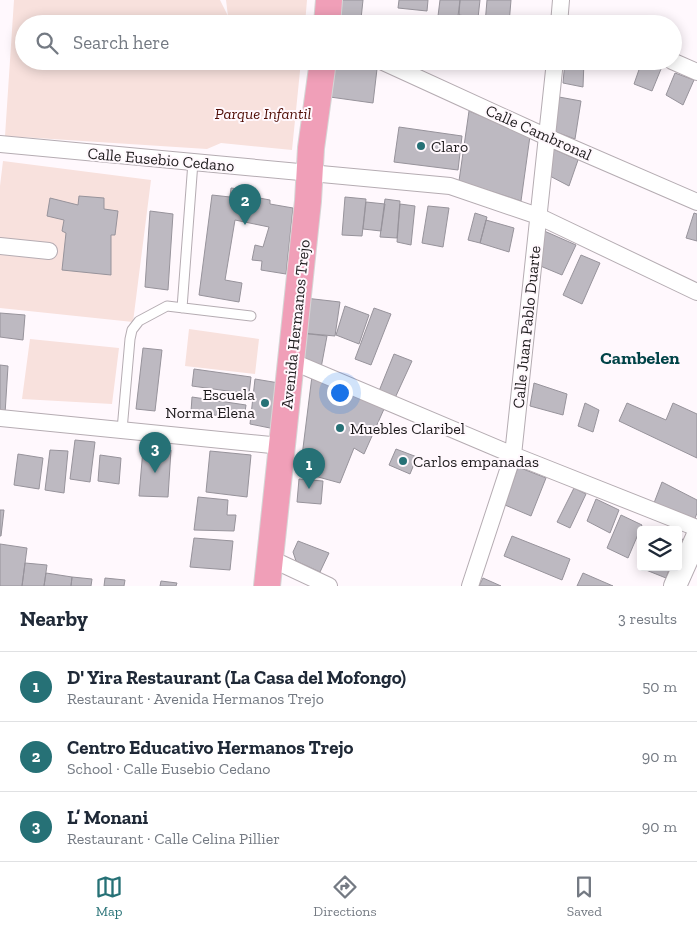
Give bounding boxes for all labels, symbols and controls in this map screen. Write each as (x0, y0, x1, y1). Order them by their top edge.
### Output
search box (15, 15, 682, 70)
icon: search (33, 29, 61, 57)
text: Search here (73, 31, 169, 54)
street label: Calle Cambronal (483, 101, 595, 164)
park label: Parque Infantil (215, 104, 312, 123)
place label: Claro (431, 137, 468, 156)
marker: Claro (415, 140, 427, 152)
street label: Calle Eusebio Cedano (87, 144, 235, 175)
pin: 2 (229, 184, 261, 225)
street label: Avenida Hermanos Trejo (277, 238, 314, 410)
street label: Calle Juan Pablo Duarte (509, 245, 544, 409)
district label: Cambelen (600, 347, 680, 369)
your location (327, 380, 353, 406)
place label: Escuela Norma Elena (165, 385, 255, 422)
marker: Escuela Norma Elena (259, 397, 271, 409)
place label: Muebles Claribel (350, 419, 465, 438)
marker: Muebles Claribel (334, 422, 346, 434)
pin: 3 (139, 432, 171, 473)
pin: 1 (293, 448, 325, 489)
place label: Carlos empanadas (413, 452, 539, 471)
marker: Carlos empanadas (397, 455, 409, 467)
map controls (637, 526, 682, 571)
button: layers (637, 526, 682, 571)
text: Nearby (20, 606, 88, 631)
text: 3 results (618, 609, 677, 628)
text: D' Yira Restaurant (La Casa del Mofongo) (67, 666, 406, 689)
text: 1 (33, 677, 39, 696)
text: 50 m (642, 677, 677, 696)
text: Restaurant · Avenida Hermanos Trejo (67, 689, 324, 708)
text: Centro Educativo Hermanos Trejo (67, 736, 353, 759)
text: 2 (32, 747, 40, 766)
text: 90 m (642, 747, 677, 766)
text: School · Calle Eusebio Cedano (67, 759, 271, 778)
text: L’ Monani (67, 806, 148, 829)
text: 3 (32, 817, 40, 836)
text: 90 m (642, 817, 677, 836)
text: Restaurant · Calle Celina Pillier (67, 829, 280, 848)
tab: Map (95, 873, 123, 920)
tab: Directions (313, 873, 377, 920)
tab: Saved (567, 873, 602, 920)

